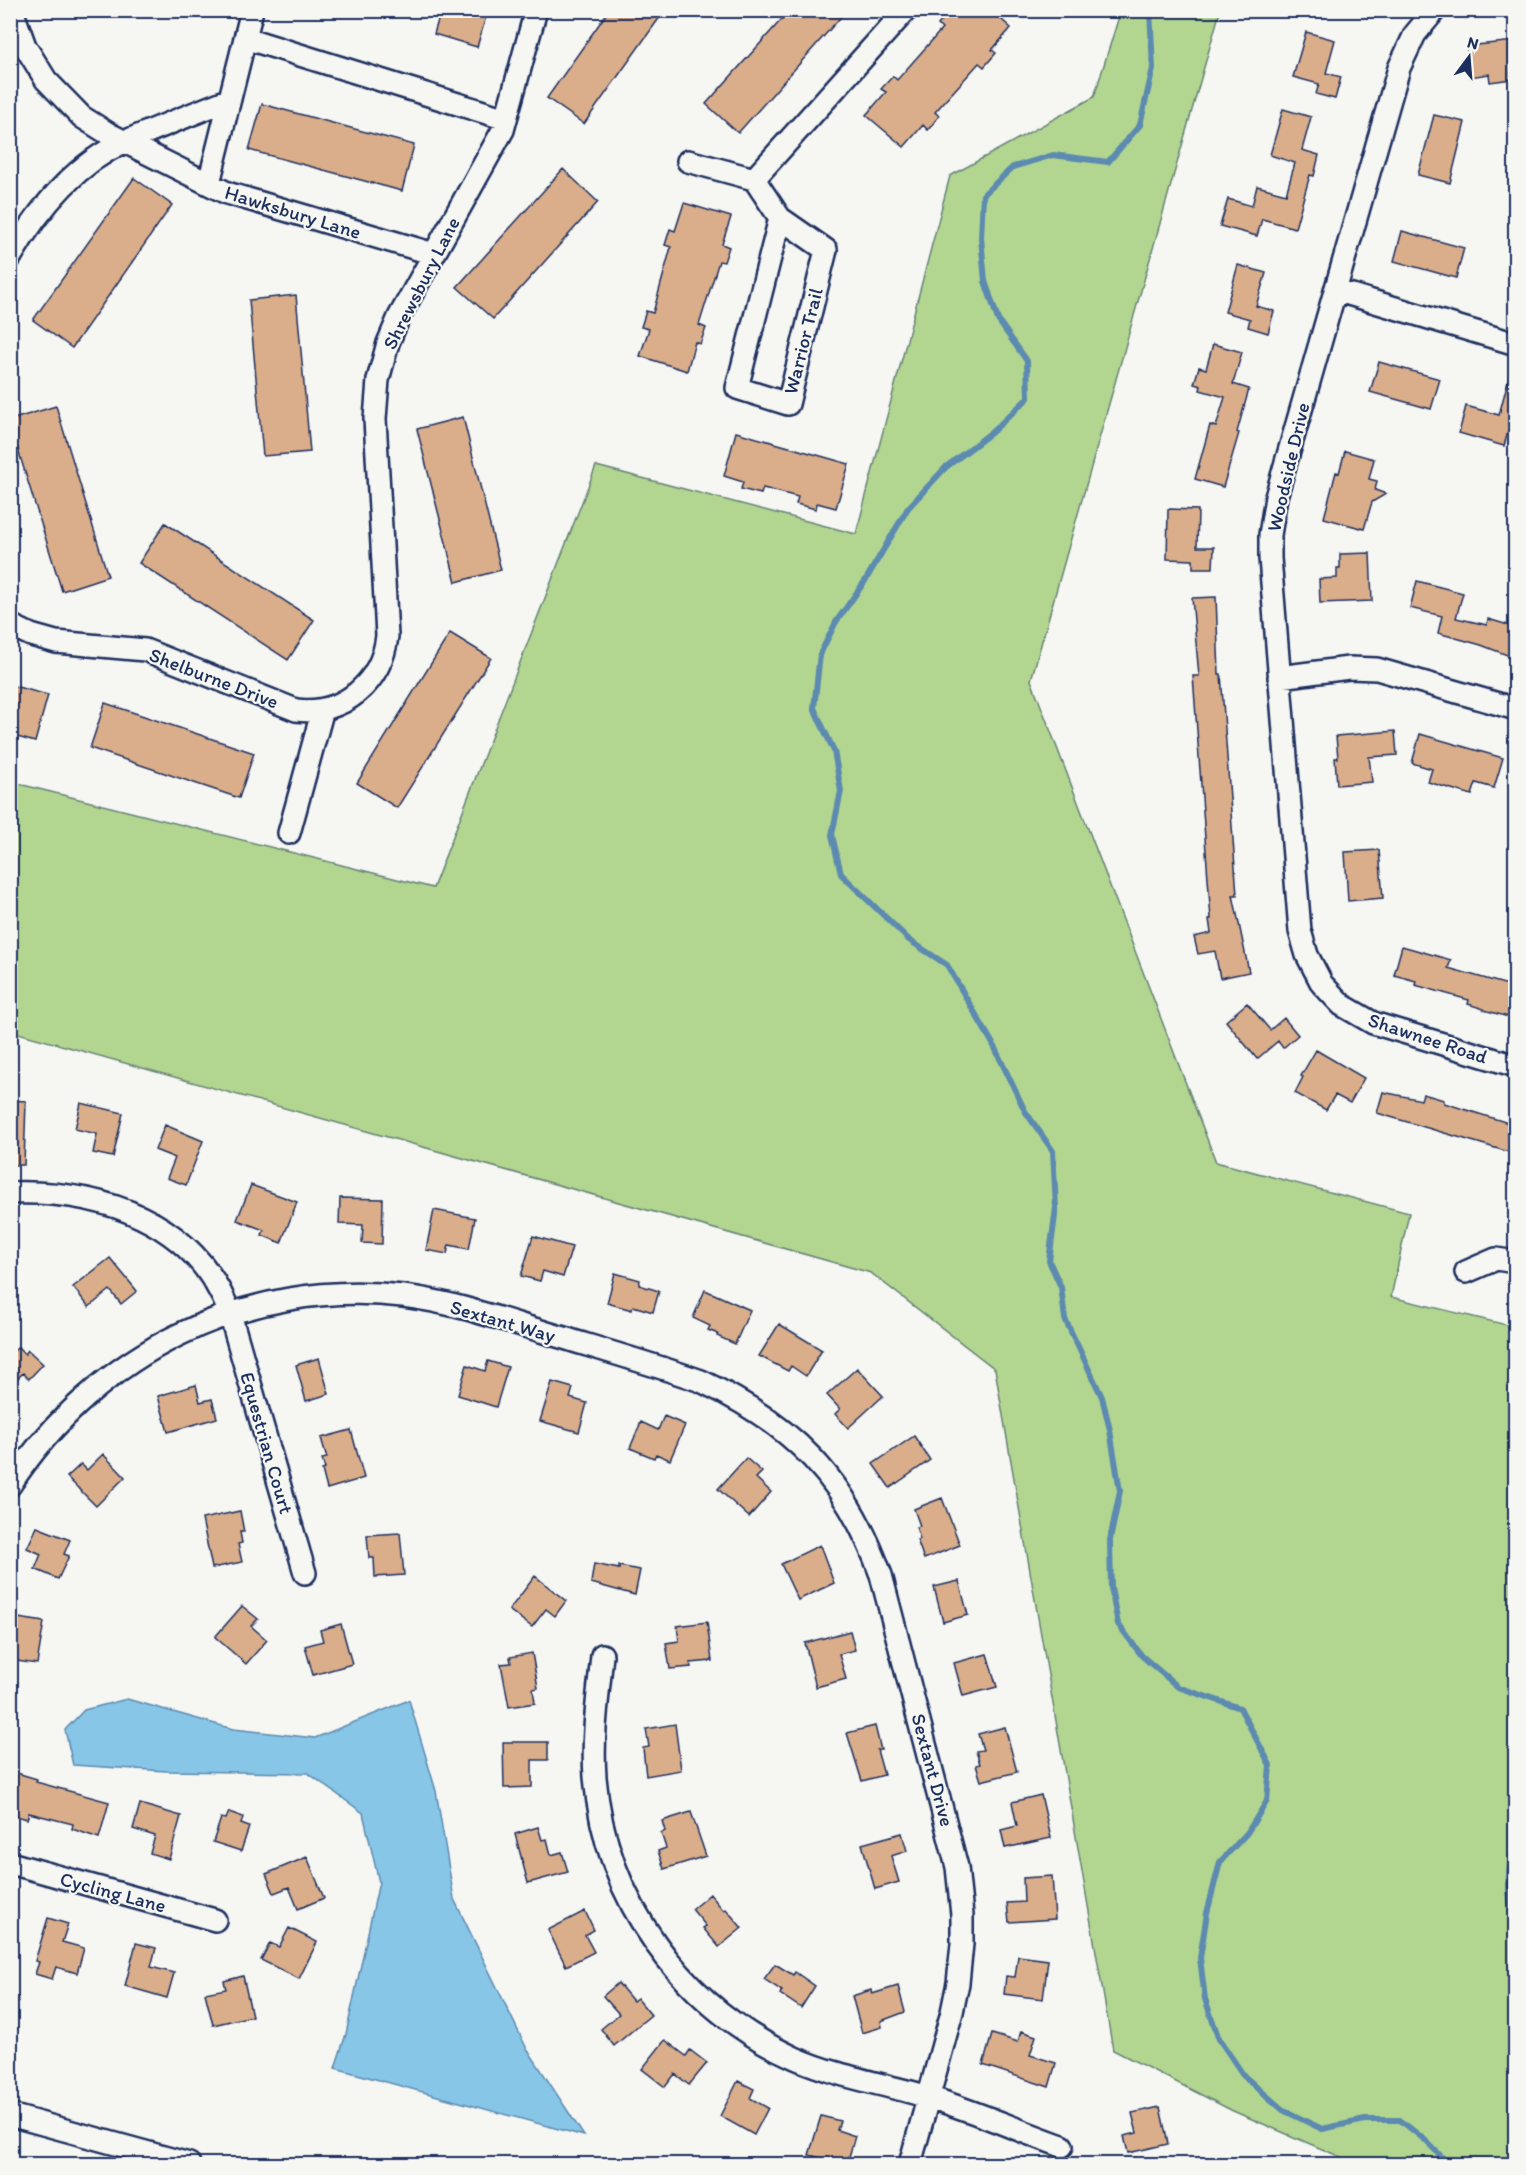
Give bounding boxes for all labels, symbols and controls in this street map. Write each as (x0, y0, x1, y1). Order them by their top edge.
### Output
north arrow (1439, 27, 1499, 87)
text: N (1465, 32, 1481, 54)
street label: Hawksbury Lane (222, 180, 364, 244)
street label: Shrewsbury Lane (377, 213, 465, 353)
street label: Warrior Trail (778, 285, 828, 397)
street label: Woodside Drive (1261, 400, 1315, 534)
street label: Shelburne Drive (146, 642, 282, 714)
street label: Shawnee Road (1365, 1007, 1491, 1069)
street label: Sextant Way (448, 1295, 559, 1348)
street label: Equestrian Court (235, 1369, 299, 1517)
street label: Sextant Drive (906, 1711, 960, 1829)
street label: Cycling Lane (57, 1866, 169, 1918)

